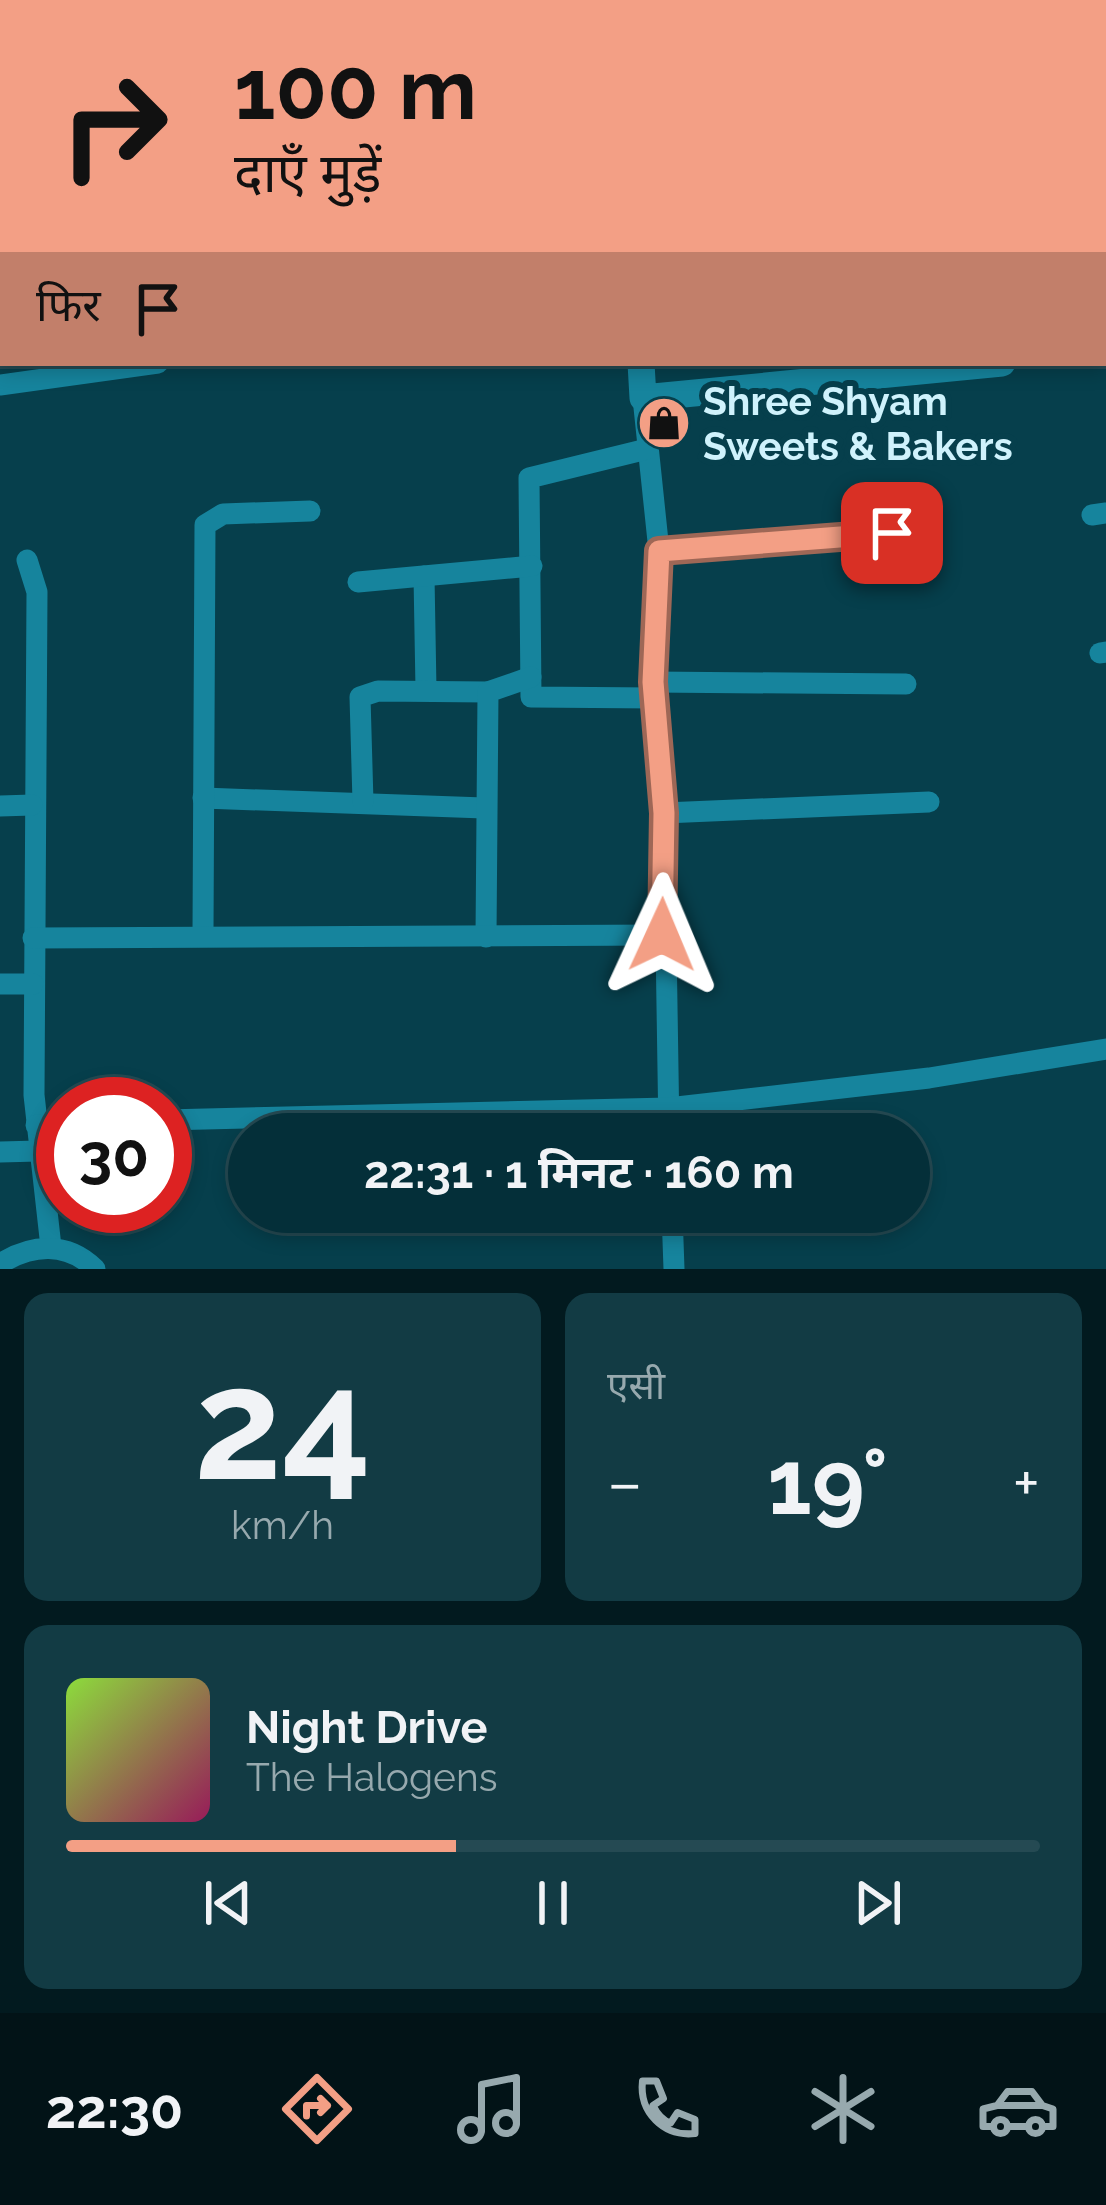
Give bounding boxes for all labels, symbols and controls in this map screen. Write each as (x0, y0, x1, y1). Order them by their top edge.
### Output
text: 100 m (234, 40, 477, 139)
icon: right (36, 48, 192, 204)
text: दाएँ मुड़ें (234, 141, 381, 205)
icon: arrive (125, 276, 191, 342)
text: फिर (36, 279, 101, 332)
place label: Shree Shyam Sweets & Bakers (703, 378, 1013, 469)
shop icon: Shree Shyam Sweets & Bakers (636, 395, 692, 451)
pin (841, 482, 943, 584)
icon: arrive (859, 500, 925, 566)
position arrow (599, 872, 725, 998)
speed limit sign: 30 (36, 1077, 192, 1233)
text: 22:31 · 1 मिनट · 160 m (364, 1146, 794, 1199)
text: 24 (194, 1332, 371, 1516)
text: एसी (607, 1362, 665, 1408)
text: 19° (767, 1429, 888, 1535)
text: − (607, 1444, 643, 1521)
text: + (1013, 1444, 1040, 1521)
text: km/h (231, 1502, 334, 1548)
text: Night Drive (246, 1701, 487, 1754)
text: The Halogens (246, 1754, 498, 1800)
icon: previous (195, 1870, 261, 1936)
icon: pause (520, 1870, 586, 1936)
icon: next (845, 1870, 911, 1936)
icon: directions (275, 2067, 359, 2151)
icon: music (450, 2067, 534, 2151)
icon: phone (625, 2067, 709, 2151)
icon: climate (801, 2067, 885, 2151)
icon: car (976, 2067, 1060, 2151)
text: 22:30 (46, 2077, 183, 2141)

